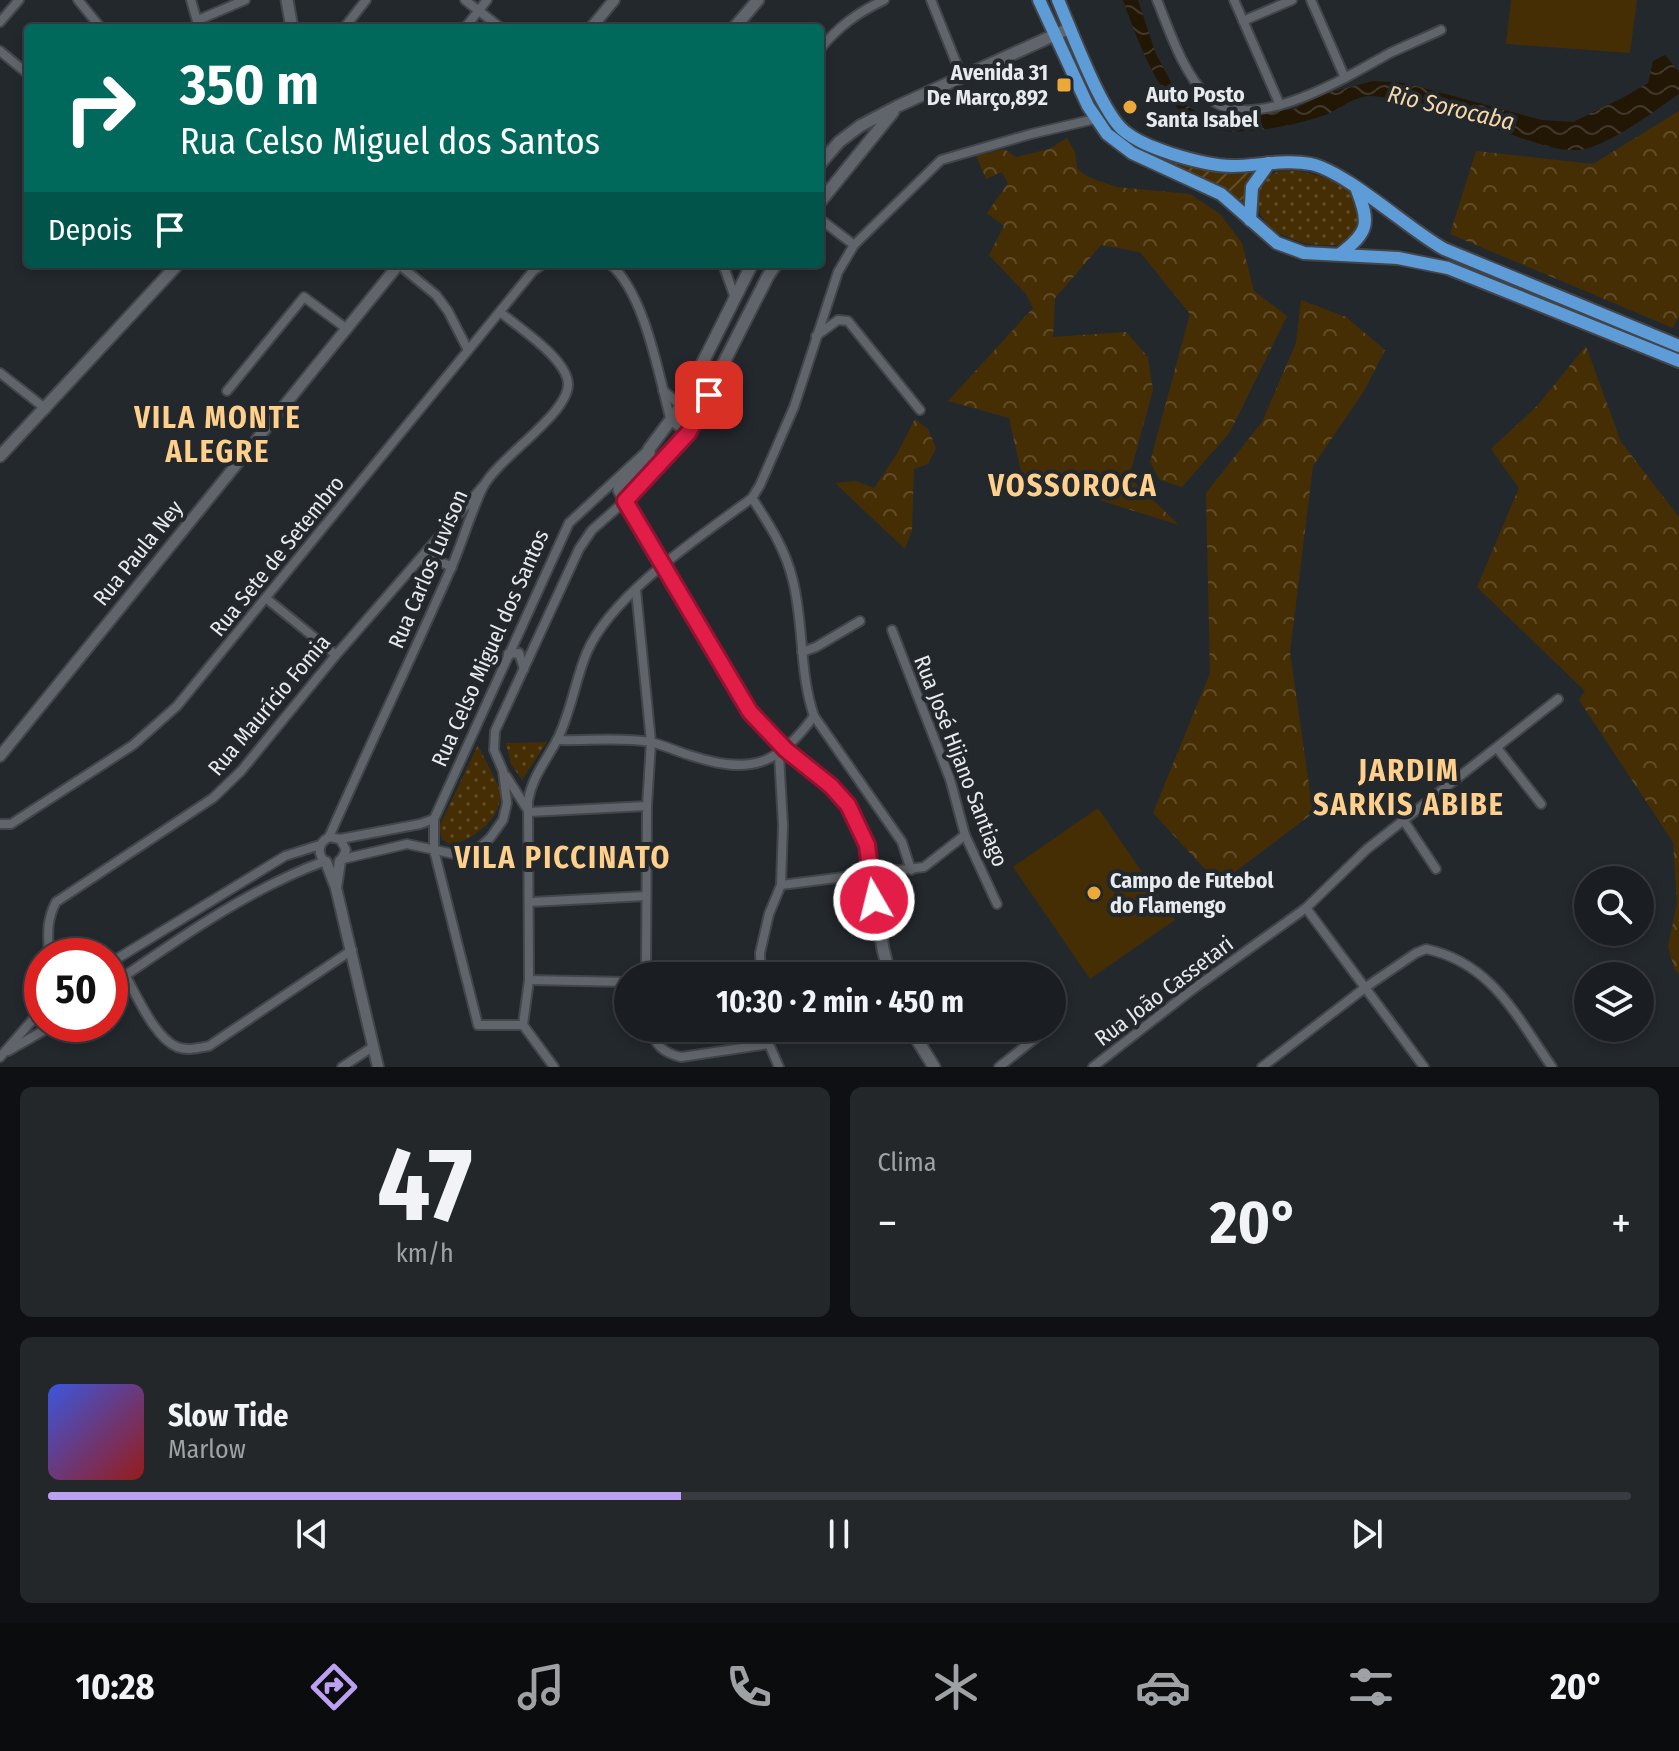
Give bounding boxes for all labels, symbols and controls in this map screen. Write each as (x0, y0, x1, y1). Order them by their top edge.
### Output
text: 350 m (180, 52, 319, 119)
icon: right (48, 56, 152, 160)
place label: Avenida 31 De Março,892 (927, 59, 1048, 111)
marker: Avenida 31 De Março,892 (1055, 76, 1073, 94)
water label: Rio Sorocaba (1385, 80, 1517, 136)
place label: Auto Posto Santa Isabel (1145, 81, 1259, 133)
marker: Auto Posto Santa Isabel (1121, 98, 1139, 116)
text: Rua Celso Miguel dos Santos (180, 120, 600, 164)
icon: arrive (148, 208, 192, 252)
text: Depois (48, 212, 132, 248)
pin (675, 361, 743, 429)
icon: arrive (687, 373, 731, 417)
district label: VILA MONTE ALEGRE (133, 400, 302, 470)
district label: VOSSOROCA (987, 468, 1158, 504)
street label: Rua Sete de Setembro (204, 470, 350, 642)
street label: Rua Carlos Luvison (382, 486, 474, 652)
street label: Rua Paula Ney (87, 495, 189, 611)
street label: Rua Celso Miguel dos Santos (425, 525, 555, 771)
street label: Rua Maurício Fomia (202, 629, 336, 781)
street label: Rua José Hijano Santiago (908, 652, 1014, 870)
district label: JARDIM SARKIS ABIBE (1313, 753, 1505, 823)
district label: VILA PICCINATO (454, 840, 671, 876)
position arrow (832, 858, 916, 942)
map controls (1574, 866, 1654, 1042)
button: search (1574, 866, 1654, 946)
place label: Campo de Futebol do Flamengo (1110, 867, 1275, 919)
marker: Campo de Futebol do Flamengo (1085, 884, 1103, 902)
street label: Rua João Cassetari (1089, 930, 1239, 1052)
speed limit sign: 50 (24, 938, 128, 1042)
button: layers (1574, 962, 1654, 1042)
text: 10:30 · 2 min · 450 m (716, 984, 964, 1020)
text: 47 (377, 1123, 473, 1248)
text: Clima (878, 1147, 937, 1178)
text: 20° (1210, 1187, 1298, 1259)
text: − (878, 1197, 897, 1250)
text: + (1611, 1197, 1631, 1250)
text: km/h (396, 1238, 454, 1269)
text: Slow Tide (168, 1398, 289, 1434)
text: Marlow (168, 1434, 246, 1465)
icon: previous (290, 1512, 334, 1556)
icon: pause (817, 1512, 861, 1556)
icon: next (1345, 1512, 1389, 1556)
icon: directions (306, 1659, 362, 1715)
icon: music (513, 1659, 569, 1715)
icon: phone (721, 1659, 777, 1715)
icon: climate (928, 1659, 984, 1715)
icon: car (1135, 1659, 1191, 1715)
icon: filters (1343, 1659, 1399, 1715)
text: 10:28 (76, 1665, 155, 1709)
text: 20° (1550, 1665, 1603, 1709)

